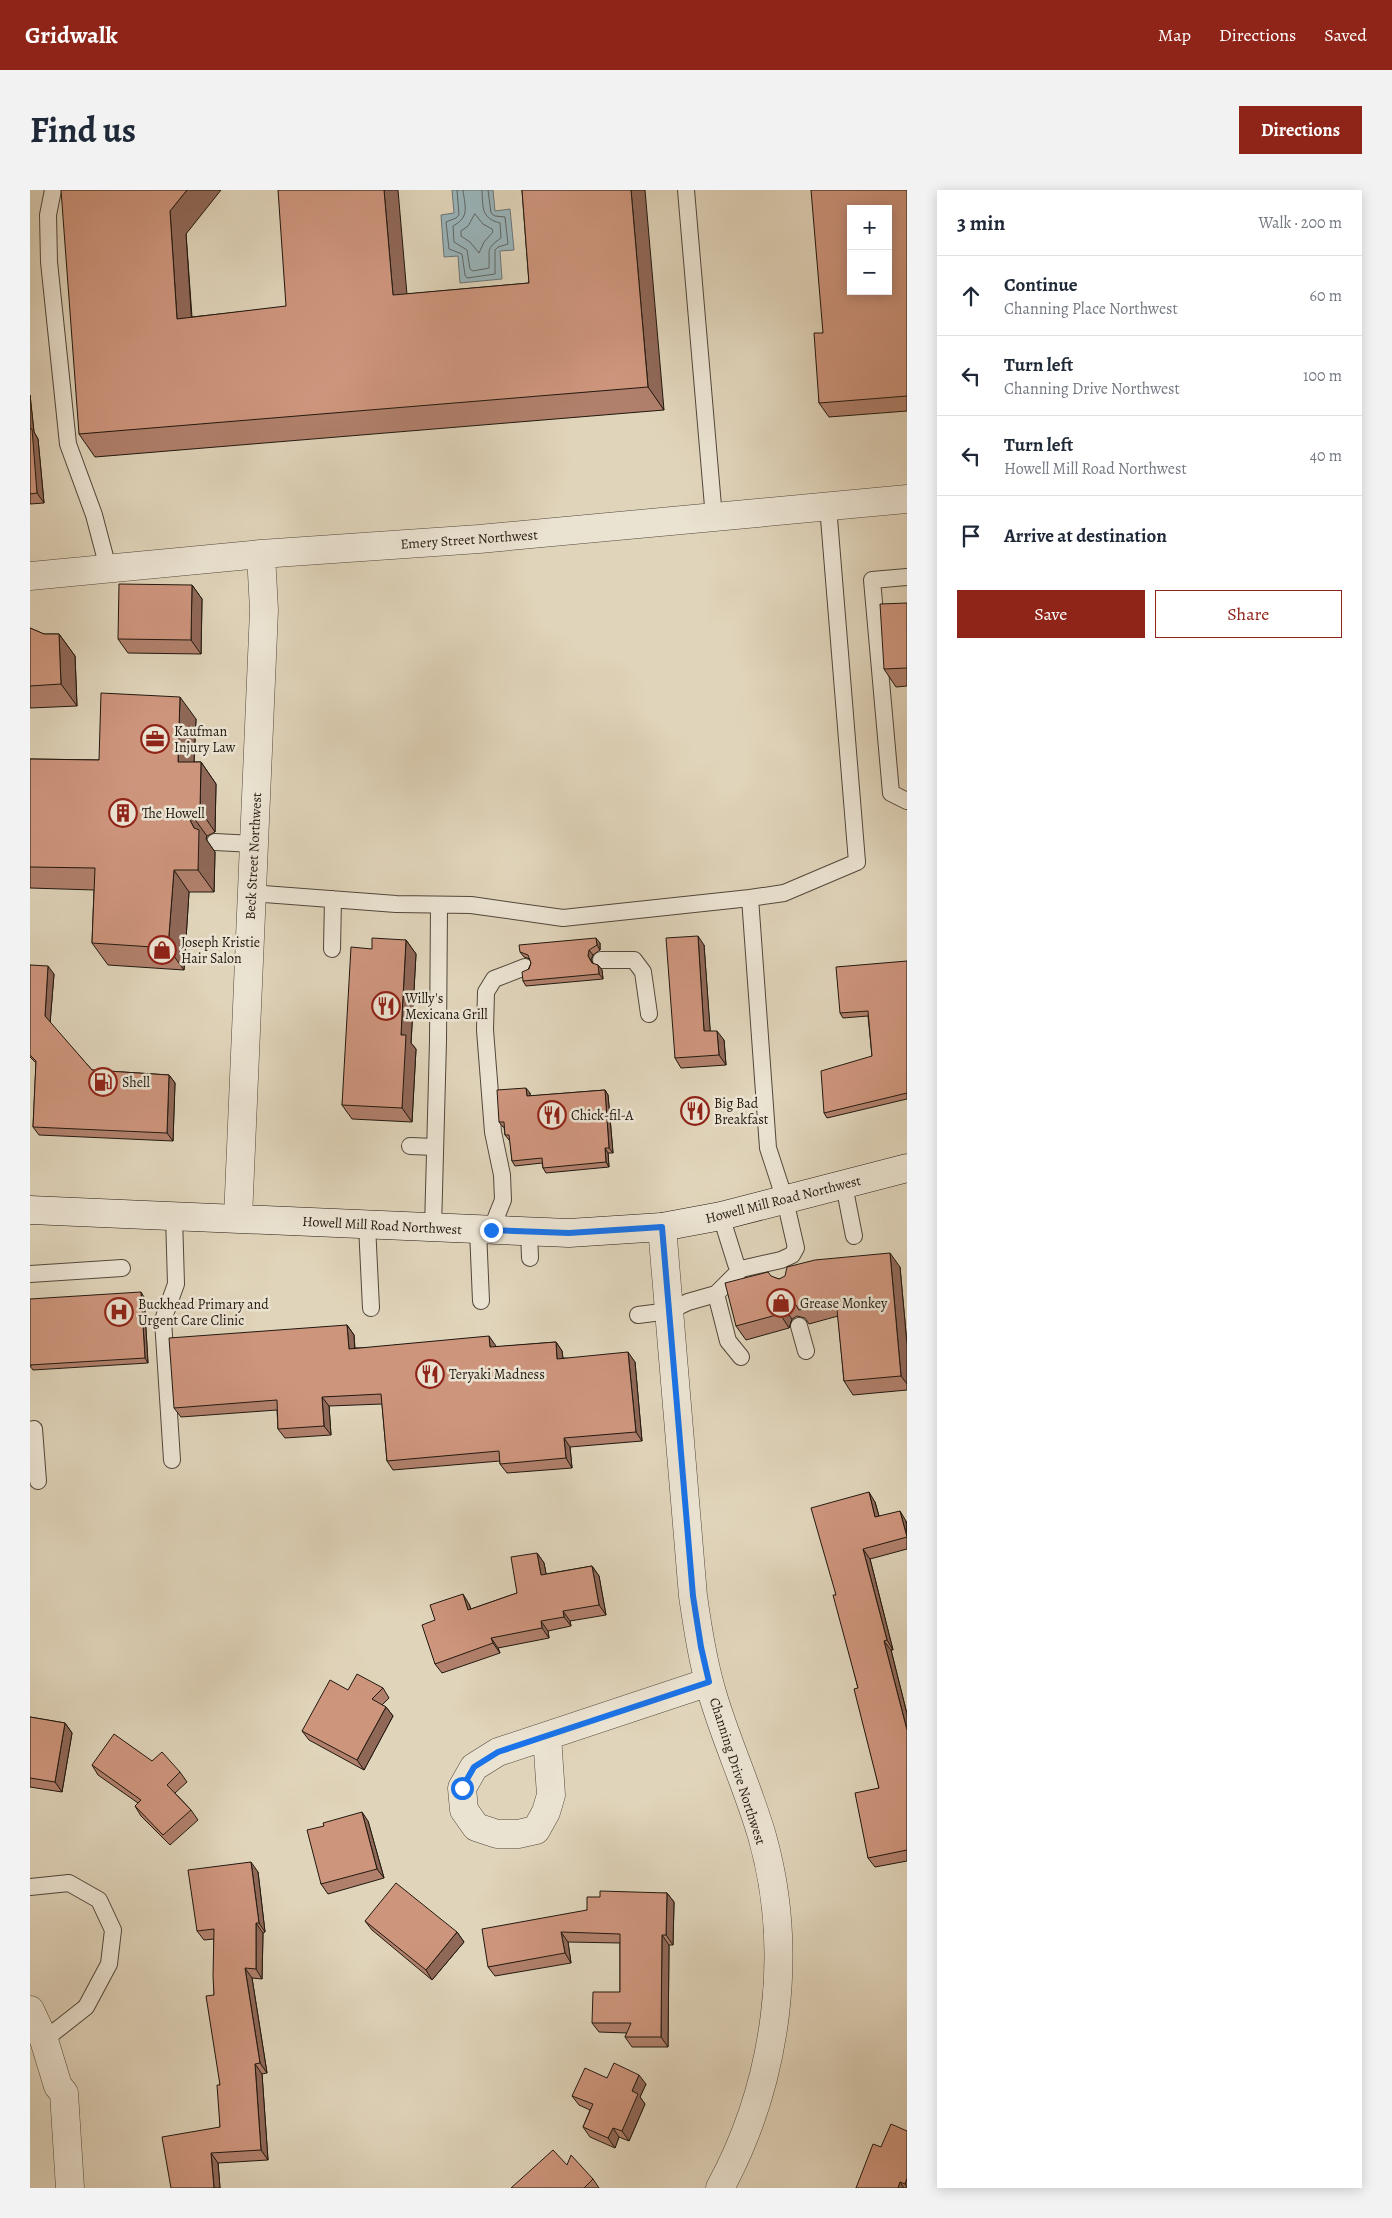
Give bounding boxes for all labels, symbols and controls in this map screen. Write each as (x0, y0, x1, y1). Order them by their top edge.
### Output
text: Gridwalk (25, 19, 118, 51)
text: Map (1158, 23, 1191, 47)
text: Directions (1219, 23, 1296, 47)
text: Saved (1324, 23, 1367, 47)
text: Find us (30, 106, 136, 154)
button: Directions (1239, 106, 1362, 154)
map controls (847, 205, 892, 295)
button: + (847, 205, 892, 250)
text: 3 min (957, 209, 1005, 237)
text: Walk · 200 m (1258, 212, 1342, 234)
button: − (847, 250, 892, 295)
text: Continue (1004, 272, 1078, 298)
icon: ahead (957, 282, 985, 310)
text: 60 m (1310, 285, 1342, 307)
text: Channing Place Northwest (1004, 298, 1178, 320)
text: Turn left (1004, 352, 1073, 378)
icon: left (957, 362, 985, 390)
text: 100 m (1303, 365, 1342, 387)
text: Channing Drive Northwest (1004, 378, 1180, 400)
text: Turn left (1004, 432, 1073, 458)
icon: left (957, 442, 985, 470)
text: 40 m (1310, 445, 1342, 467)
text: Howell Mill Road Northwest (1004, 458, 1187, 480)
icon: arrive (957, 522, 985, 550)
text: Arrive at destination (1004, 523, 1167, 549)
street label: Emery Street Northwest (400, 525, 539, 554)
button: Save (957, 590, 1145, 638)
button: Share (1155, 590, 1342, 638)
place label: Kaufman Injury Law (174, 722, 236, 757)
office icon: Kaufman Injury Law (140, 724, 170, 754)
street label: Beck Street Northwest (241, 792, 266, 920)
building icon: The Howell (108, 798, 138, 828)
place label: The Howell (142, 804, 205, 823)
place label: Joseph Kristie Hair Salon (181, 933, 260, 968)
shop icon: Joseph Kristie Hair Salon (147, 935, 177, 965)
place label: Willy's Mexicana Grill (404, 989, 488, 1024)
restaurant icon: Willy's Mexicana Grill (371, 991, 401, 1021)
fuel station icon: Shell (88, 1067, 118, 1097)
place label: Shell (122, 1073, 150, 1092)
place label: Big Bad Breakfast (714, 1094, 769, 1129)
restaurant icon: Big Bad Breakfast (680, 1096, 710, 1126)
restaurant icon: Chick-fil-A (537, 1100, 567, 1130)
place label: Chick-fil-A (571, 1106, 634, 1125)
street label: Howell Mill Road Northwest (703, 1171, 863, 1228)
street label: Howell Mill Road Northwest (302, 1212, 463, 1239)
route end (480, 1219, 503, 1242)
shop icon: Grease Monkey (766, 1288, 796, 1318)
place label: Grease Monkey (800, 1294, 888, 1313)
place label: Buckhead Primary and Urgent Care Clinic (138, 1295, 269, 1330)
hospital icon: Buckhead Primary and Urgent Care Clinic (104, 1297, 134, 1327)
restaurant icon: Teryaki Madness (415, 1359, 445, 1389)
place label: Teryaki Madness (449, 1365, 545, 1384)
street label: Channing Drive Northwest (705, 1695, 770, 1848)
route start (451, 1777, 474, 1800)

